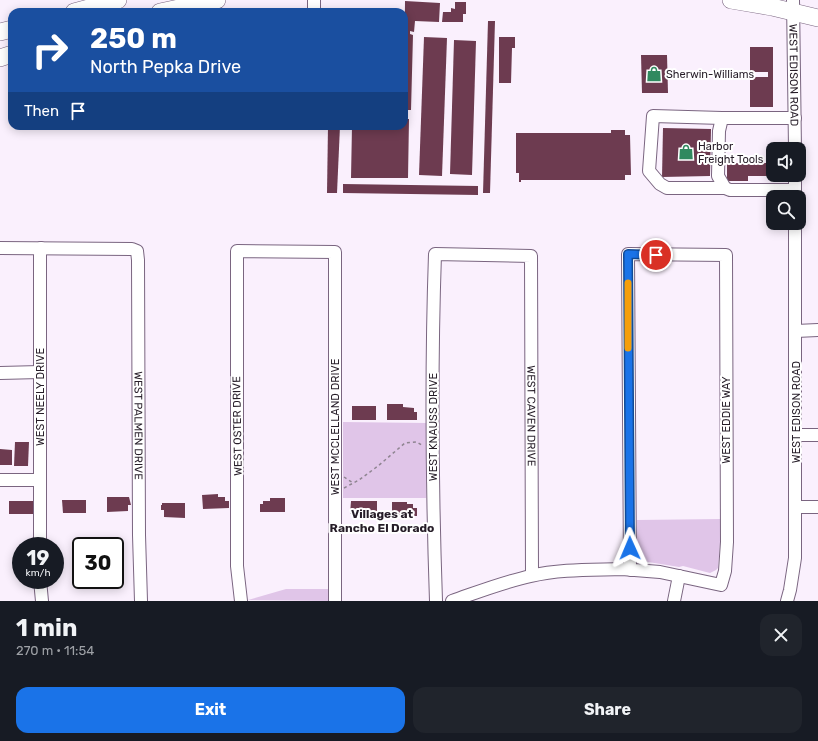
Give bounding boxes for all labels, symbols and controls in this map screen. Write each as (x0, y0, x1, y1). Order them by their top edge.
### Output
text: 250 m (90, 22, 177, 55)
icon: right (24, 24, 76, 76)
street label: WEST EDISON ROAD (786, 24, 801, 126)
text: North Pepka Drive (90, 56, 241, 78)
shop icon: Sherwin-Williams (645, 65, 663, 83)
place label: Sherwin-Williams (666, 68, 754, 81)
icon: arrive (67, 100, 89, 122)
text: Then (24, 102, 59, 120)
place label: Harbor Freight Tools (698, 140, 764, 166)
map controls (766, 142, 806, 230)
button: sound (766, 142, 806, 182)
shop icon: Harbor Freight Tools (677, 143, 695, 161)
button: search (766, 190, 806, 230)
pin (639, 238, 673, 272)
icon: arrive (645, 244, 667, 266)
street label: WEST NEELY DRIVE (34, 348, 47, 446)
street label: WEST MCCLELLAND DRIVE (329, 358, 342, 495)
street label: WEST EDISON ROAD (790, 361, 803, 463)
street label: WEST CAVEN DRIVE (524, 365, 538, 467)
street label: WEST PALMEN DRIVE (131, 371, 145, 480)
street label: WEST KNAUSS DRIVE (427, 373, 440, 481)
street label: WEST OSTER DRIVE (230, 376, 245, 476)
street label: WEST EDDIE WAY (720, 376, 733, 464)
district label: Villages at Rancho El Dorado (330, 507, 434, 535)
position arrow (609, 527, 651, 569)
speed limit sign: 30 (72, 537, 124, 589)
text: 19 (27, 546, 49, 570)
text: km/h (26, 567, 50, 579)
text: 1 min (16, 614, 77, 642)
button: close (760, 614, 802, 656)
text: 270 m · 11:54 (16, 643, 94, 658)
button: Exit (16, 687, 405, 733)
button: Share (413, 687, 802, 733)

